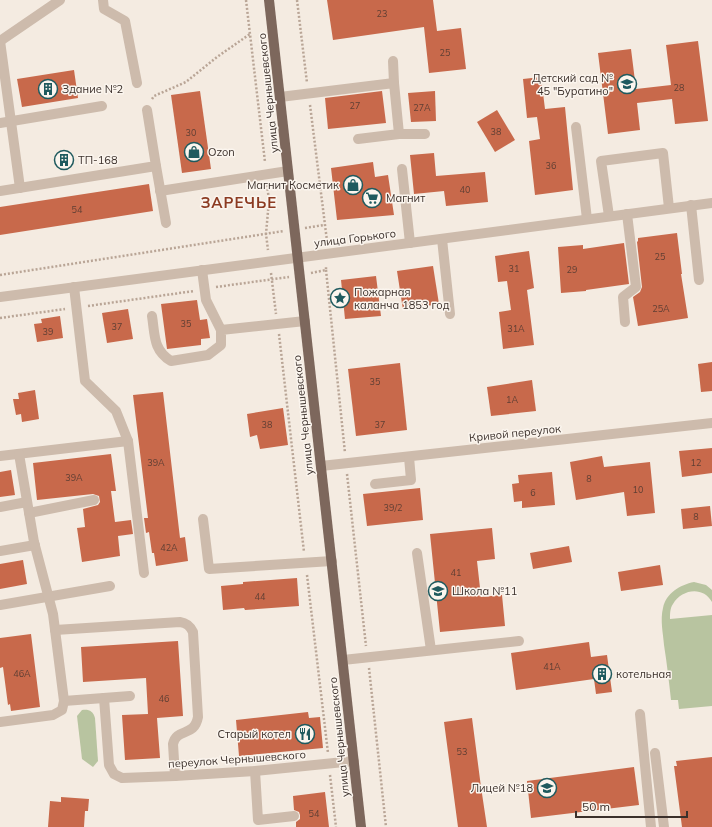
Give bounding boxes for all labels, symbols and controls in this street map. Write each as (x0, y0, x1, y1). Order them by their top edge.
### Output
house number: 23 (377, 8, 387, 19)
street label: улица Чернышевского (255, 32, 281, 154)
house number: 25 (440, 47, 451, 58)
place label: Детский сад № 45 "Буратино" (532, 71, 613, 98)
school or university icon: Детский сад № 45 "Буратино" (616, 73, 638, 95)
building icon: Здание №2 (37, 78, 59, 100)
place label: Здание №2 (62, 82, 124, 96)
house number: 28 (674, 82, 684, 93)
house number: 27 (350, 100, 360, 111)
house number: 27А (413, 102, 431, 113)
house number: 38 (491, 126, 501, 137)
house number: 30 (186, 127, 196, 138)
shop icon: Ozon (183, 141, 205, 163)
place label: Ozon (208, 145, 235, 159)
building icon: ТП-168 (53, 149, 75, 171)
place label: ТП-168 (78, 153, 118, 167)
house number: 36 (546, 160, 556, 171)
shop icon: Магнит Косметик (342, 174, 364, 196)
place label: Магнит Косметик (247, 178, 339, 192)
house number: 40 (460, 184, 470, 195)
supermarket icon: Магнит (361, 187, 383, 209)
place label: Магнит (386, 191, 425, 205)
district label: ЗАРЕЧЬЕ (201, 193, 277, 212)
house number: 54 (72, 204, 83, 215)
street label: улица Горького (313, 226, 397, 250)
house number: 25 (655, 251, 666, 262)
house number: 31 (509, 263, 519, 274)
house number: 29 (567, 264, 577, 275)
place label: Пожарная каланча 1853 год (354, 285, 450, 312)
place icon: Пожарная каланча 1853 год (329, 287, 351, 309)
house number: 25А (652, 303, 670, 314)
house number: 35 (181, 318, 192, 329)
house number: 37 (112, 321, 122, 332)
house number: 31А (507, 323, 525, 334)
house number: 39 (43, 326, 53, 337)
street label: улица Чернышевского (290, 354, 316, 476)
house number: 35 (370, 376, 381, 387)
house number: 1А (506, 394, 518, 405)
house number: 38 (262, 419, 272, 430)
house number: 37 (375, 419, 385, 430)
street label: Кривой переулок (468, 421, 562, 445)
house number: 39А (147, 457, 165, 468)
house number: 12 (691, 457, 701, 468)
house number: 39А (65, 472, 83, 483)
house number: 8 (586, 473, 592, 484)
house number: 10 (633, 484, 643, 495)
house number: 6 (530, 487, 536, 498)
house number: 39/2 (384, 502, 402, 513)
house number: 8 (693, 511, 699, 522)
house number: 42А (160, 542, 178, 553)
house number: 41 (451, 567, 461, 578)
school or university icon: Школа №11 (427, 580, 449, 602)
place label: Школа №11 (452, 584, 517, 598)
house number: 44 (255, 591, 266, 602)
house number: 41А (543, 661, 561, 672)
building icon: котельная (591, 663, 613, 685)
place label: котельная (616, 667, 671, 681)
house number: 46А (13, 668, 31, 679)
street label: улица Чернышевского (326, 676, 352, 798)
house number: 46 (159, 693, 169, 704)
restaurant icon: Старый котел (294, 723, 316, 745)
place label: Старый котел (218, 727, 291, 741)
house number: 53 (457, 746, 467, 757)
street label: переулок Чернышевского (168, 747, 306, 771)
school or university icon: Лицей №18 (536, 777, 558, 799)
place label: Лицей №18 (471, 781, 533, 795)
scale bar (576, 793, 687, 819)
text: 50 m (582, 799, 610, 814)
house number: 54 (309, 808, 320, 819)

